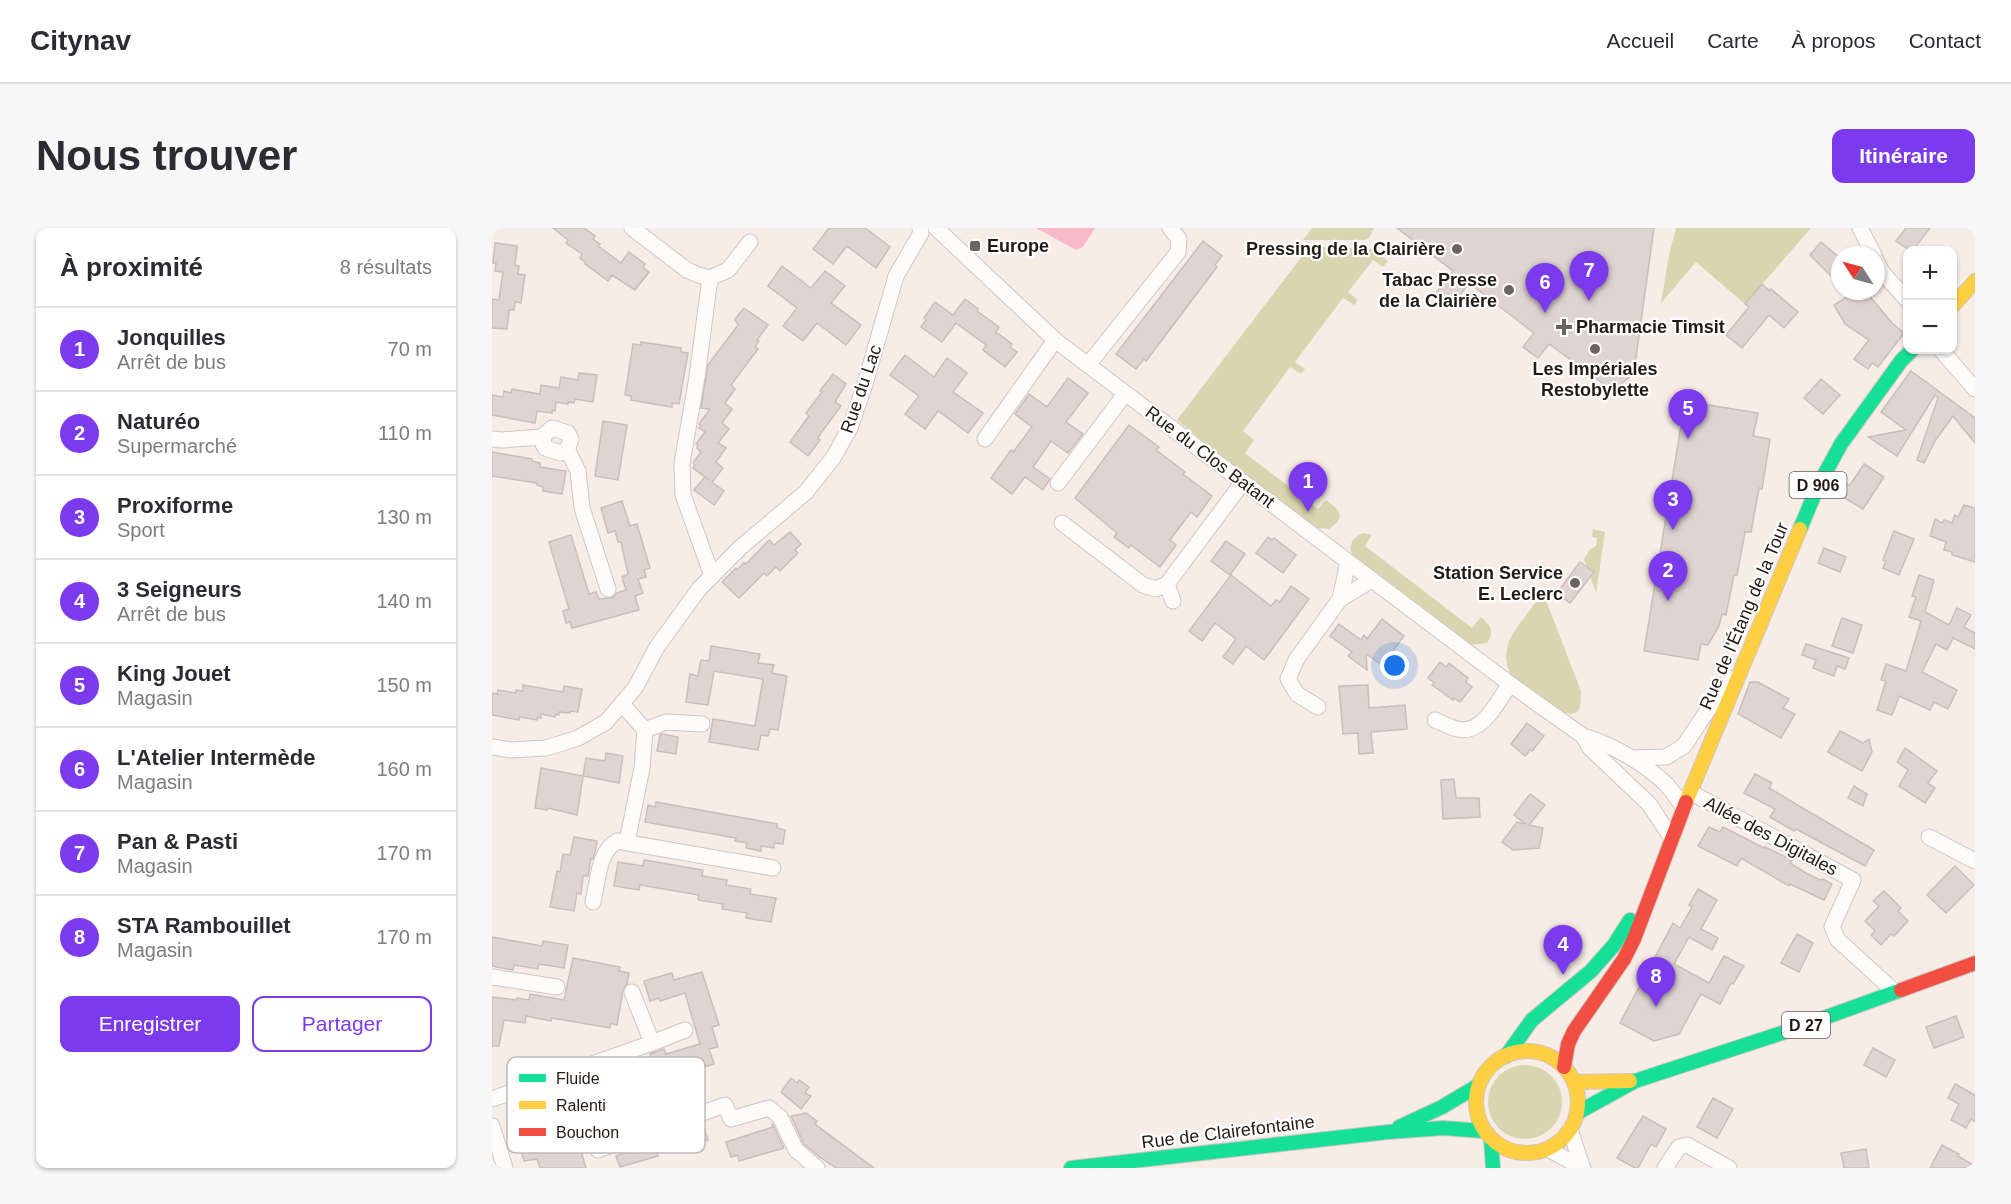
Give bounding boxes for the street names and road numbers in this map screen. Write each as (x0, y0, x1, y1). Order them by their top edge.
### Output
street label: Rue du Lac (837, 342, 885, 436)
street label: Rue du Clos Batant (1142, 402, 1278, 512)
road number: D 906 (1790, 472, 1846, 498)
street label: Rue de l'Étang de la Tour (1695, 519, 1793, 713)
street label: Allée des Digitales (1701, 792, 1841, 880)
road number: D 27 (1782, 1012, 1830, 1038)
street label: Rue de Clairefontaine (1140, 1111, 1316, 1153)

